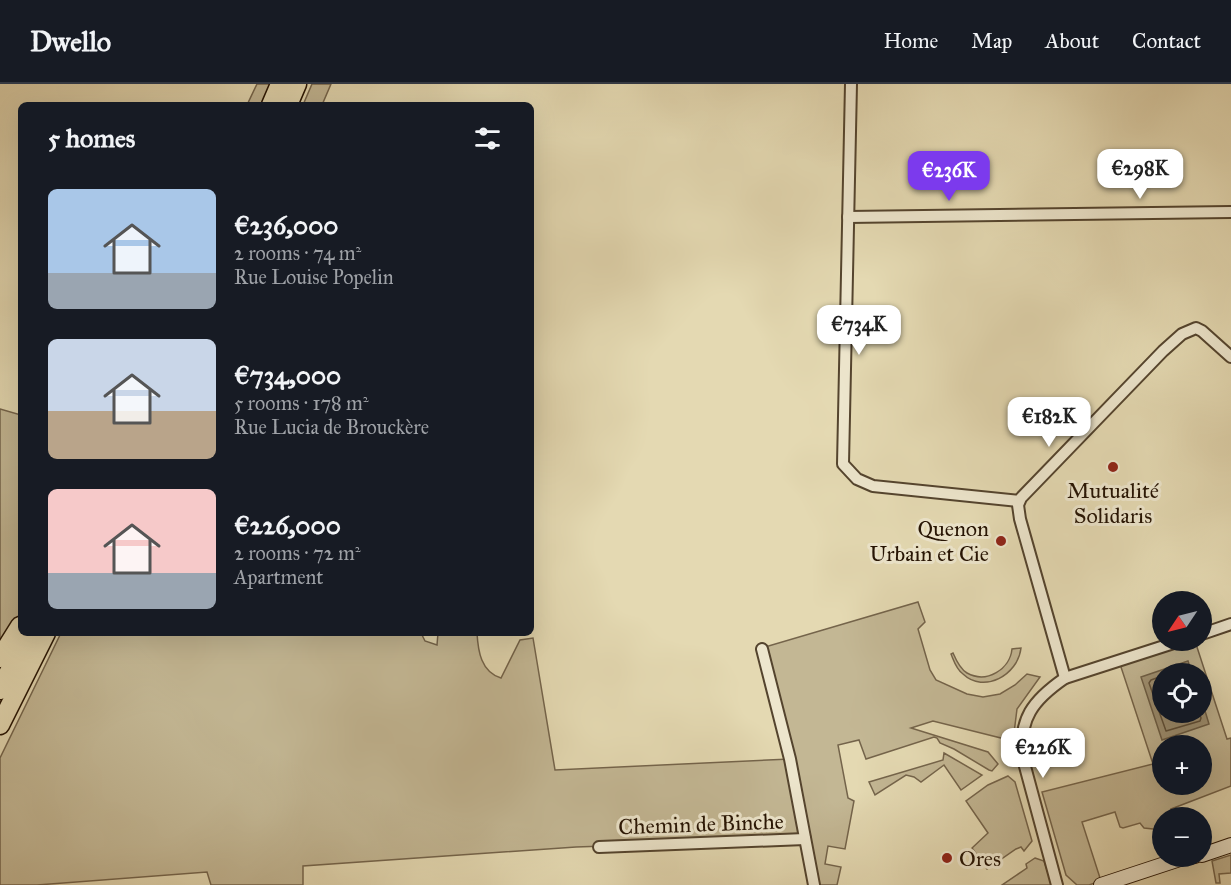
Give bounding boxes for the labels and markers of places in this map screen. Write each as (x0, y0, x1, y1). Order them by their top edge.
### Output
pin: €298K (1098, 149, 1182, 200)
pin: €236K (907, 151, 991, 202)
pin: €734K (817, 305, 901, 356)
pin: €182K (1007, 397, 1091, 448)
marker: Mutualité Solidaris (1106, 460, 1120, 474)
place label: Mutualité Solidaris (1067, 477, 1160, 529)
place label: Quenon Urbain et Cie (869, 515, 989, 567)
marker: Quenon Urbain et Cie (994, 534, 1008, 548)
pin: €226K (1001, 728, 1085, 779)
place label: Ores (959, 845, 1001, 872)
marker: Ores (940, 851, 954, 865)

